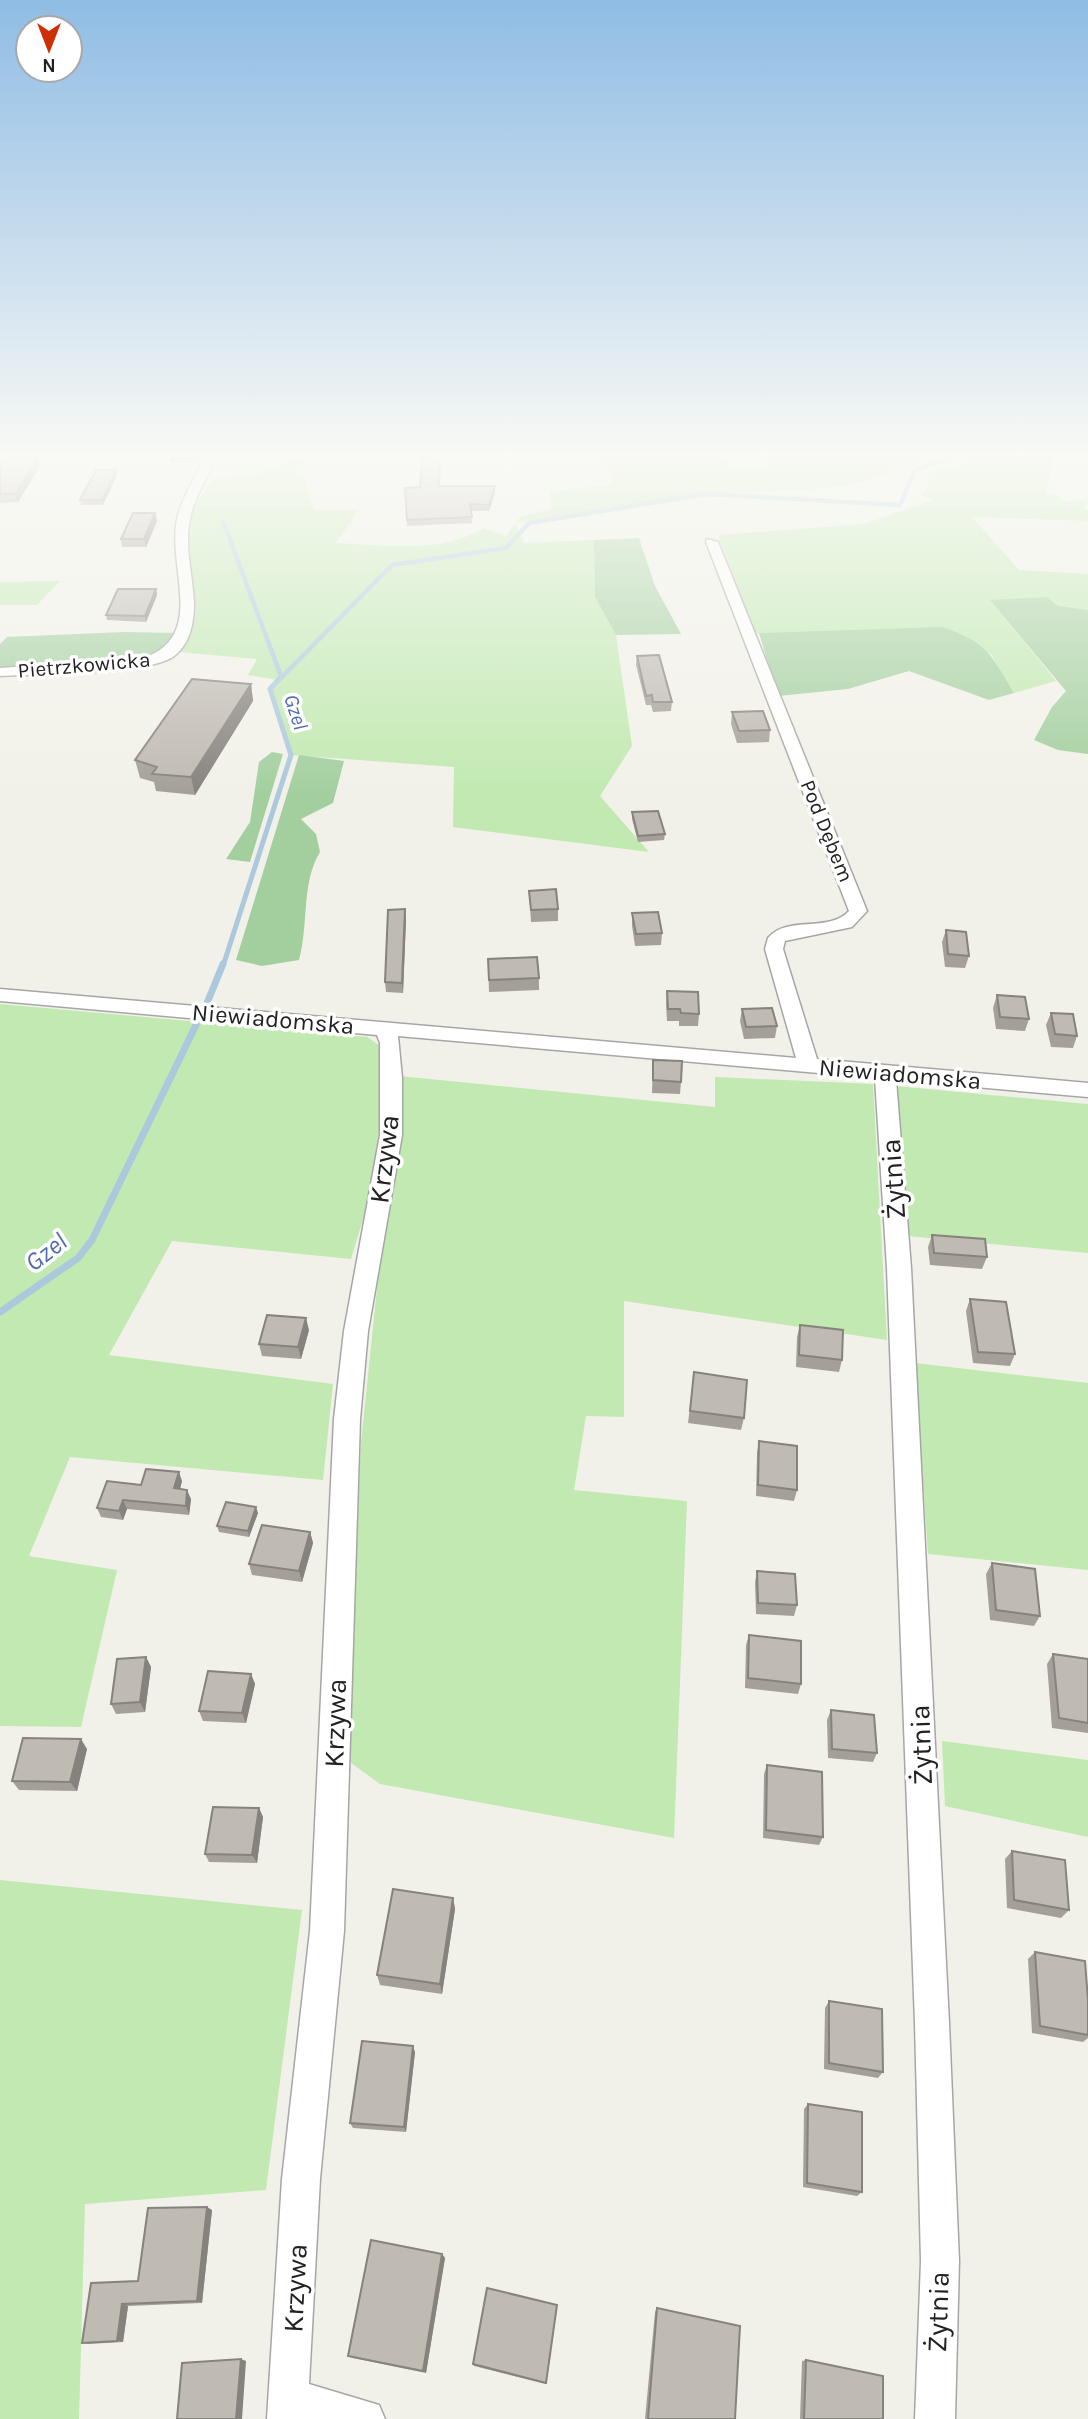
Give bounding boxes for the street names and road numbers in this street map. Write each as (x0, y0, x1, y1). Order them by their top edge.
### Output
street label: Pietrzkowicka (17, 647, 151, 683)
street label: Pod Dębem (796, 776, 858, 886)
street label: Niewiadomska (191, 998, 355, 1040)
street label: Niewiadomska (818, 1053, 982, 1095)
street label: Krzywa (362, 1113, 406, 1205)
street label: Żytnia (874, 1138, 912, 1220)
street label: Krzywa (317, 1678, 353, 1768)
street label: Żytnia (903, 1704, 939, 1786)
street label: Krzywa (276, 2243, 314, 2333)
street label: Żytnia (920, 2271, 956, 2353)

